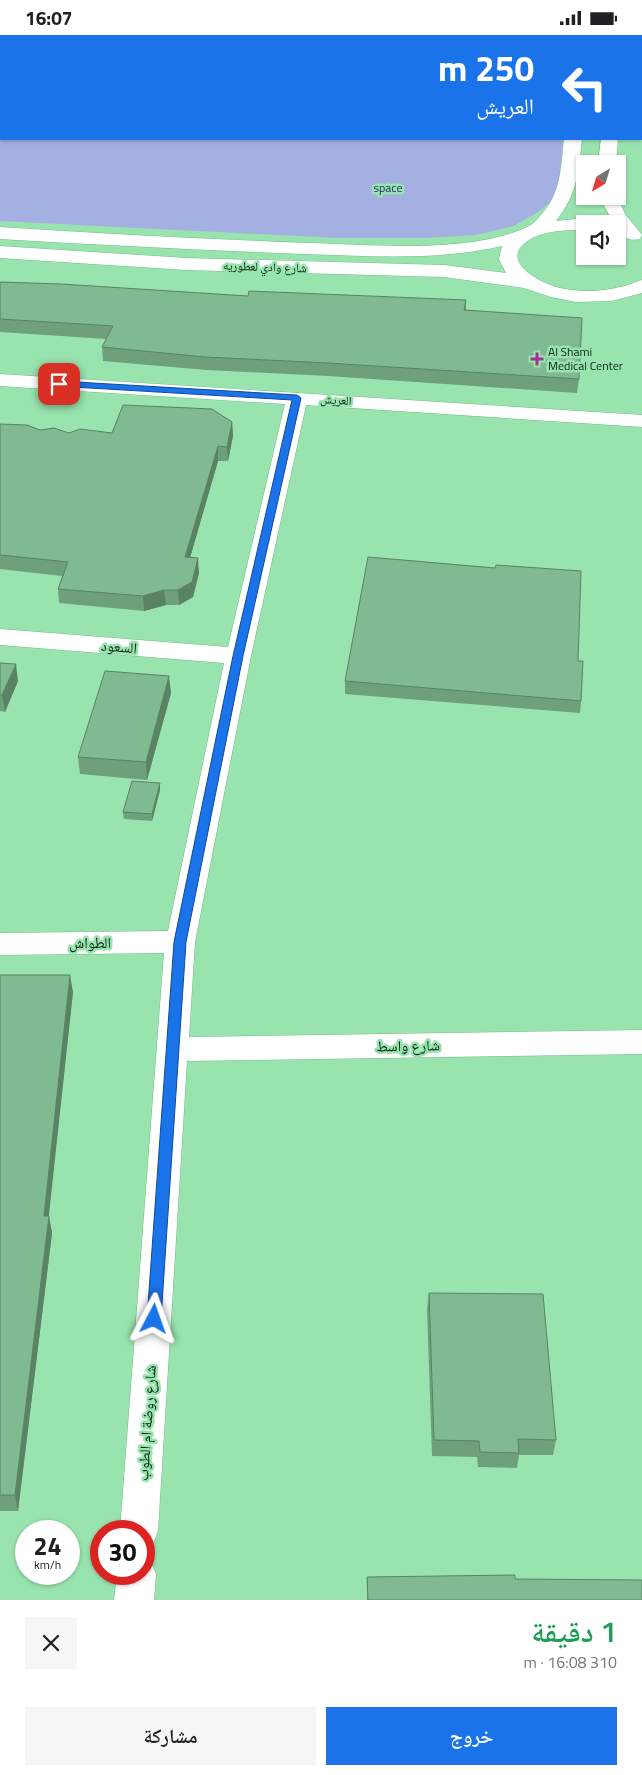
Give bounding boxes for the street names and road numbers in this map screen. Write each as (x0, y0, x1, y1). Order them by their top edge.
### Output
street label: شارع وادي لعطوريه (223, 256, 307, 279)
street label: العريش (320, 389, 353, 410)
street label: السعود (100, 633, 138, 660)
street label: الطواش (69, 931, 111, 954)
street label: شارع واسط (376, 1033, 440, 1058)
street label: شارع روضة ام الطوب (131, 1364, 162, 1481)

